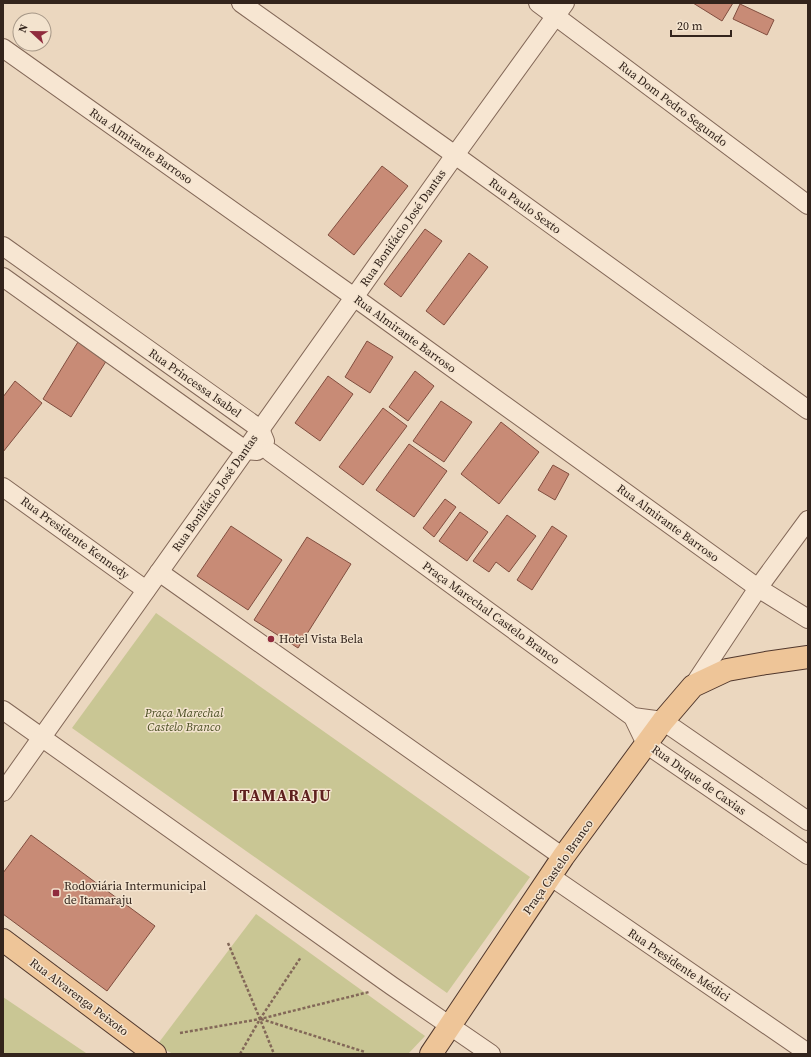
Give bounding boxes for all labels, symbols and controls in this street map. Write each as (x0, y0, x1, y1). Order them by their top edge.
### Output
north arrow (12, 12, 52, 52)
scale bar (671, 12, 731, 38)
text: 20 m (677, 18, 703, 34)
text: N (15, 22, 32, 35)
street label: Rua Dom Pedro Segundo (615, 58, 731, 151)
street label: Rua Almirante Barroso (86, 104, 196, 188)
street label: Rua Bonifácio José Dantas (356, 166, 450, 290)
street label: Rua Paulo Sexto (486, 174, 565, 238)
street label: Rua Almirante Barroso (351, 292, 460, 377)
street label: Rua Princessa Isabel (145, 345, 245, 421)
street label: Rua Bonifácio José Dantas (168, 431, 262, 555)
street label: Rua Almirante Barroso (614, 481, 723, 566)
street label: Rua Presidente Kennedy (17, 493, 133, 583)
street label: Praça Marechal Castelo Branco (419, 558, 563, 668)
place label: Hotel Vista Bela (279, 631, 364, 647)
marker: Hotel Vista Bela (266, 634, 276, 644)
park label: Praça Marechal Castelo Branco (144, 705, 224, 735)
street label: Rua Duque de Caxias (649, 741, 749, 819)
district label: ITAMARAJU (232, 784, 332, 806)
street label: Praça Castelo Branco (519, 816, 597, 918)
place label: Rodoviária Intermunicipal de Itamaraju (64, 878, 207, 908)
marker: Rodoviária Intermunicipal de Itamaraju (51, 888, 61, 898)
street label: Rua Presidente Médici (625, 925, 734, 1005)
street label: Rua Alvarenga Peixoto (26, 955, 132, 1040)

